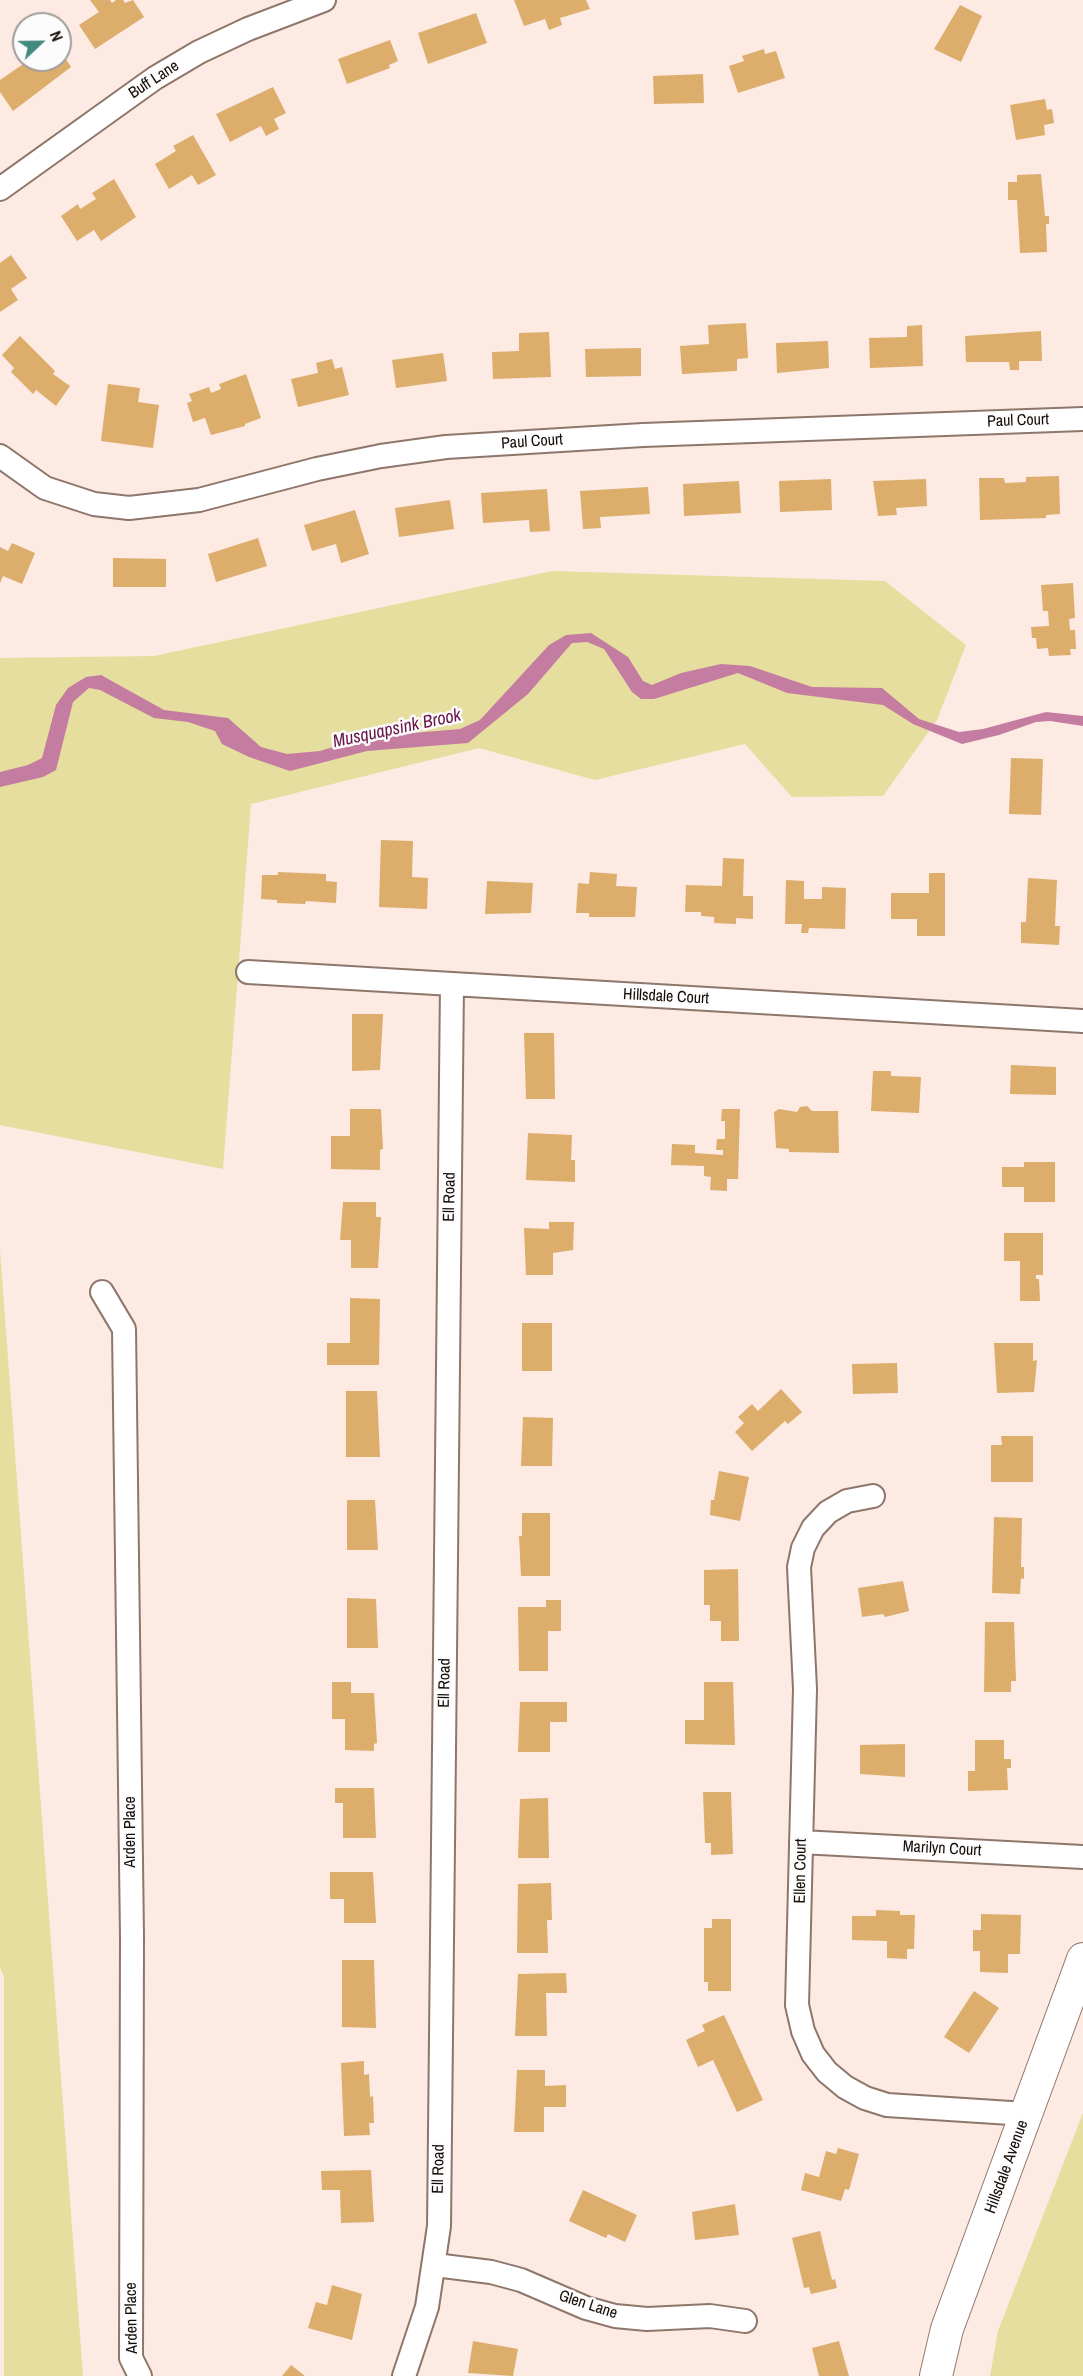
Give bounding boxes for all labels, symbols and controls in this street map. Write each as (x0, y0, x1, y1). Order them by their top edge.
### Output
north arrow (12, 12, 72, 72)
text: N (45, 27, 69, 45)
street label: Buff Lane (125, 57, 183, 103)
street label: Paul Court (987, 410, 1049, 432)
street label: Paul Court (500, 430, 564, 454)
water label: Musquapsink Brook (331, 705, 463, 753)
street label: Hillsdale Court (623, 985, 709, 1009)
street label: Ell Road (440, 1172, 460, 1222)
street label: Ell Road (435, 1658, 455, 1708)
street label: Arden Place (121, 1796, 141, 1868)
street label: Marilyn Court (902, 1837, 982, 1861)
street label: Ellen Court (791, 1838, 811, 1904)
street label: Hillsdale Avenue (981, 2118, 1033, 2216)
street label: Ell Road (429, 2144, 449, 2194)
street label: Arden Place (122, 2282, 142, 2354)
street label: Glen Lane (556, 2287, 620, 2323)

